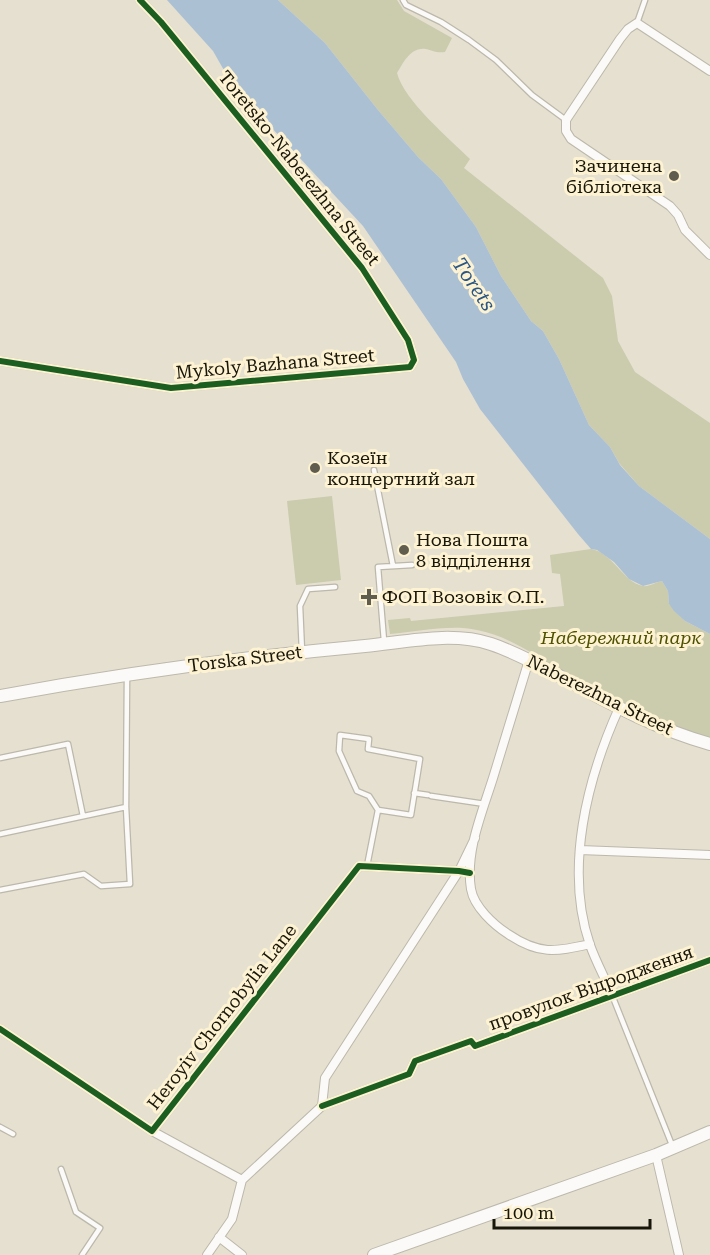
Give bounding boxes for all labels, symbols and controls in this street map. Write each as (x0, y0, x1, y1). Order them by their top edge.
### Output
street label: Toretsko-Naberezhna Street (214, 66, 385, 269)
place label: Зачинена бібліотека (566, 155, 662, 197)
marker: Зачинена бібліотека (667, 169, 681, 183)
water label: Torets (447, 253, 501, 315)
street label: Mykoly Bazhana Street (175, 344, 376, 383)
place label: Козеїн концертний зал (327, 447, 475, 489)
marker: Козеїн концертний зал (308, 461, 322, 475)
place label: Нова Пошта 8 відділення (416, 529, 531, 571)
marker: Нова Пошта 8 відділення (397, 543, 411, 557)
place label: ФОП Возовік О.П. (382, 586, 544, 607)
marker: ФОП Возовік О.П. (360, 588, 378, 606)
park label: Набережний парк (540, 627, 701, 648)
street label: Torska Street (187, 641, 303, 676)
street label: Naberezhna Street (524, 650, 677, 739)
street label: Heroyiv Chornobylia Lane (143, 920, 301, 1114)
street label: провулок Відродження (486, 941, 696, 1034)
scale bar (494, 1192, 650, 1230)
text: 100 m (503, 1202, 554, 1223)

